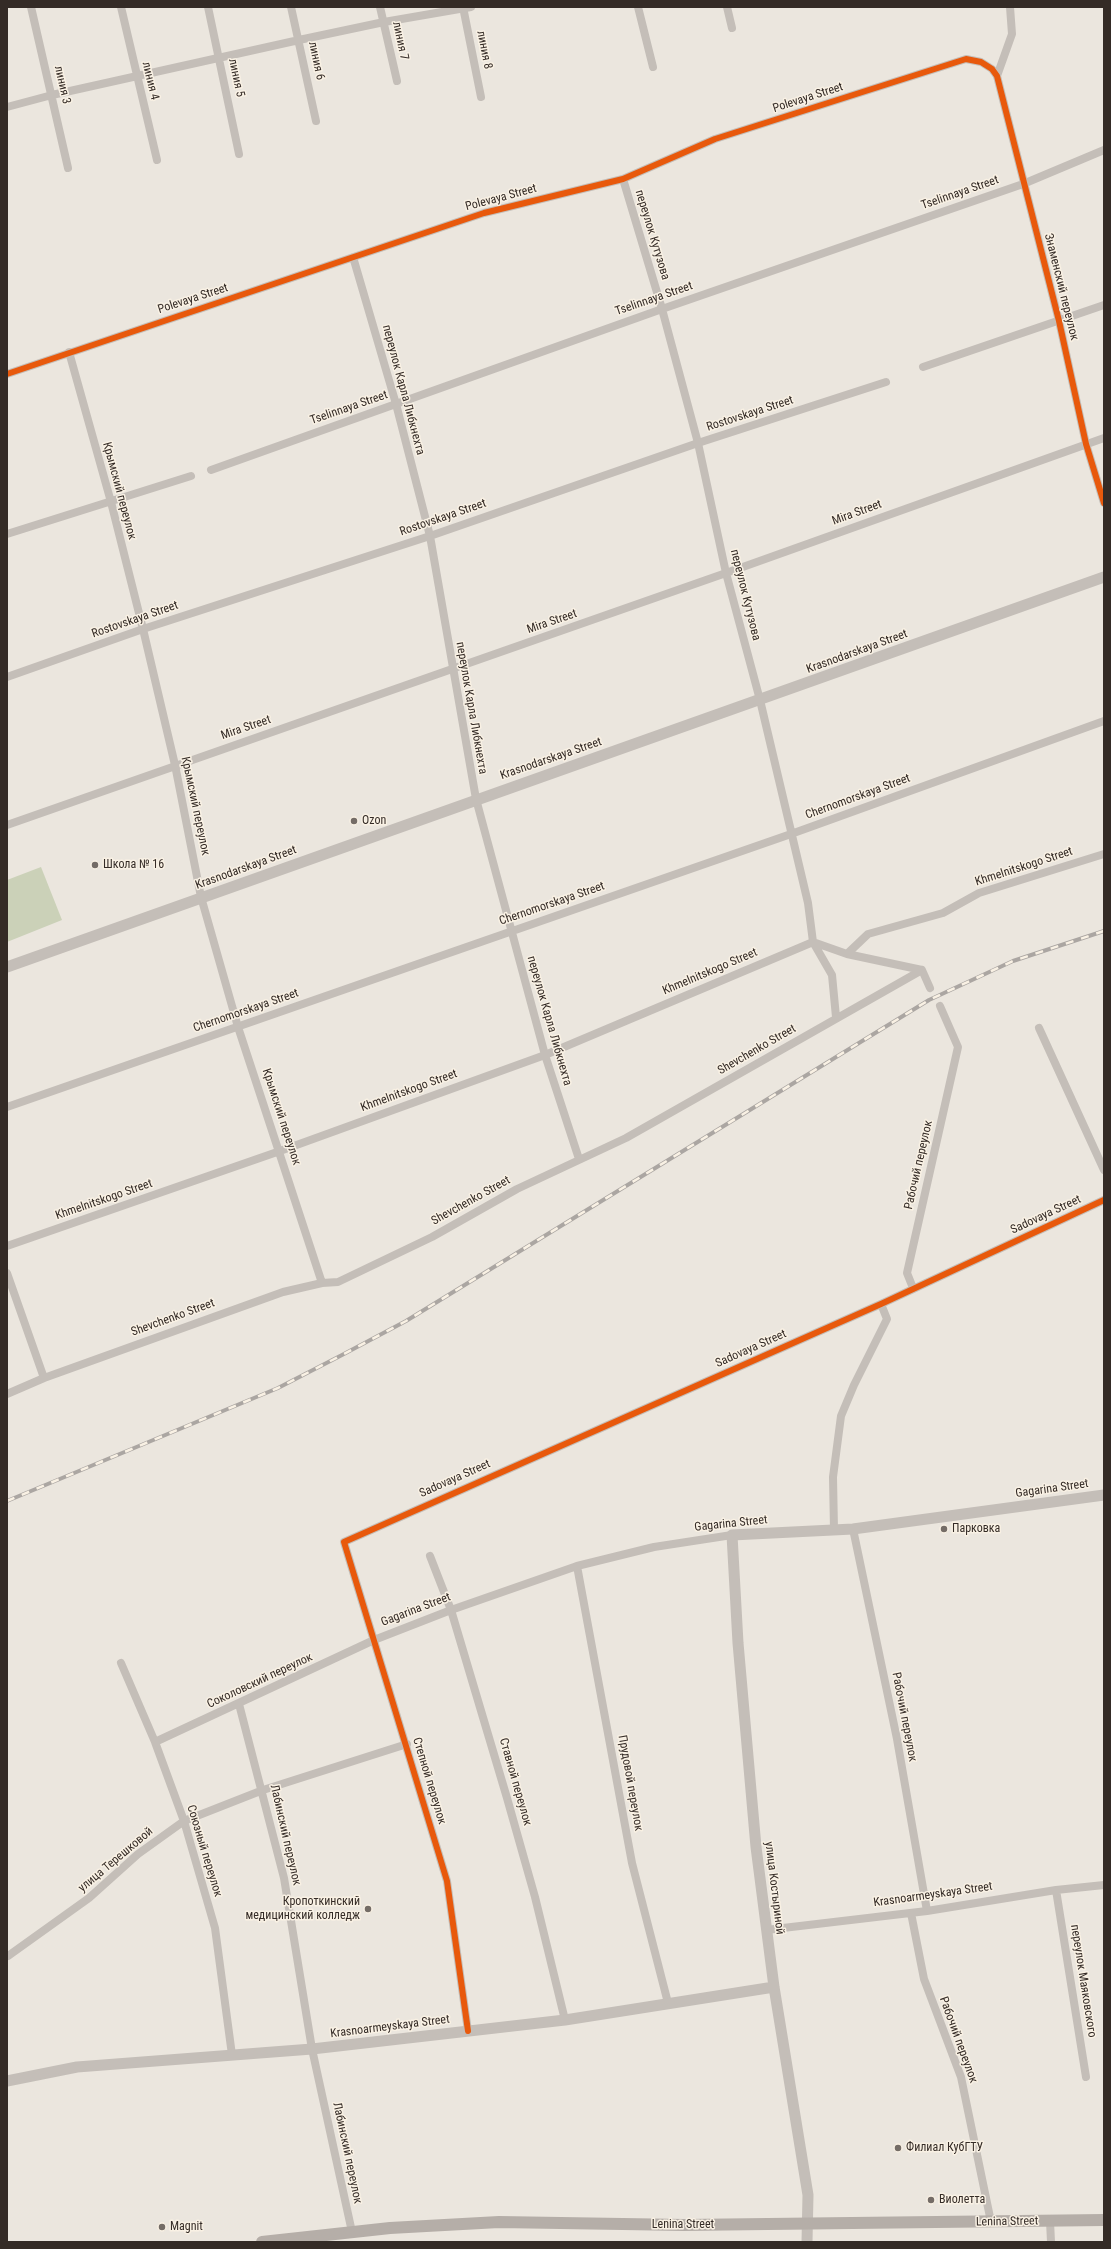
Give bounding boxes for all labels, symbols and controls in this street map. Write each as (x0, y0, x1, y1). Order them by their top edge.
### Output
street label: линия 7 (389, 20, 411, 62)
street label: линия 8 (473, 30, 495, 70)
street label: линия 6 (305, 40, 327, 82)
street label: линия 5 (225, 57, 247, 99)
street label: линия 4 (138, 60, 162, 102)
street label: линия 3 (51, 64, 73, 106)
street label: Polevaya Street (771, 80, 845, 116)
street label: Tselinnaya Street (919, 173, 1001, 213)
street label: Polevaya Street (464, 182, 538, 214)
street label: переулок Кутузова (631, 188, 673, 282)
street label: Знаменский переулок (1041, 232, 1081, 342)
street label: Tselinnaya Street (613, 279, 695, 319)
street label: Polevaya Street (156, 281, 230, 317)
street label: переулок Карла Либкнехта (379, 323, 427, 457)
street label: Tselinnaya Street (308, 388, 390, 428)
street label: Rostovskaya Street (705, 393, 795, 435)
street label: Крымский переулок (99, 441, 139, 541)
street label: Rostovskaya Street (398, 496, 488, 540)
street label: Mira Street (830, 497, 884, 529)
street label: переулок Кутузова (727, 548, 763, 642)
street label: Rostovskaya Street (90, 598, 180, 642)
street label: Mira Street (525, 607, 579, 637)
street label: Krasnodarskaya Street (805, 627, 909, 677)
street label: переулок Карла Либкнехта (452, 641, 490, 775)
street label: Mira Street (219, 713, 273, 743)
street label: Krasnodarskaya Street (498, 735, 604, 783)
street label: Крымский переулок (178, 755, 212, 857)
street label: Chernomorskaya Street (804, 771, 912, 823)
place label: Ozon (362, 814, 386, 828)
marker: Ozon (349, 816, 359, 826)
street label: Krasnodarskaya Street (194, 843, 298, 893)
street label: Khmelnitskogo Street (973, 844, 1075, 890)
place label: Школа № 16 (103, 858, 164, 872)
marker: Школа № 16 (90, 860, 100, 870)
street label: Chernomorskaya Street (497, 879, 607, 929)
street label: Khmelnitskogo Street (660, 946, 760, 998)
street label: переулок Карла Либкнехта (524, 954, 574, 1088)
street label: Chernomorskaya Street (191, 986, 301, 1036)
street label: Shevchenko Street (715, 1022, 799, 1078)
street label: Крымский переулок (259, 1067, 303, 1167)
street label: Khmelnitskogo Street (359, 1067, 459, 1115)
street label: Рабочий переулок (902, 1119, 936, 1211)
street label: Shevchenko Street (429, 1173, 513, 1229)
street label: Khmelnitskogo Street (54, 1177, 154, 1223)
street label: Sadovaya Street (1008, 1192, 1084, 1238)
street label: Shevchenko Street (129, 1296, 217, 1340)
street label: Sadovaya Street (713, 1327, 789, 1371)
street label: Sadovaya Street (417, 1457, 493, 1501)
street label: Gagarina Street (1015, 1477, 1089, 1501)
street label: Gagarina Street (694, 1513, 768, 1535)
place label: Парковка (952, 1522, 1000, 1536)
marker: Парковка (939, 1524, 949, 1534)
street label: Gagarina Street (379, 1590, 453, 1630)
street label: Соколовский переулок (205, 1650, 315, 1712)
street label: Рабочий переулок (888, 1671, 920, 1763)
street label: Прудовой переулок (614, 1734, 646, 1832)
street label: Степной переулок (409, 1736, 449, 1826)
street label: Ставной переулок (496, 1737, 534, 1827)
street label: Лабинский переулок (266, 1783, 304, 1887)
street label: Союзный переулок (183, 1803, 225, 1899)
street label: улица Терешковой (76, 1825, 156, 1895)
street label: улица Костыриной (761, 1841, 787, 1935)
street label: Krasnoarmeyskaya Street (873, 1880, 993, 1910)
place label: Кропоткинский медицинский колледж (245, 1895, 360, 1923)
marker: Кропоткинский медицинский колледж (363, 1904, 373, 1914)
street label: переулок Маяковского (1067, 1923, 1099, 2039)
street label: Рабочий переулок (936, 1995, 980, 2085)
street label: Krasnoarmeyskaya Street (330, 2013, 450, 2041)
street label: Лабинский переулок (329, 2101, 365, 2205)
place label: Филиал КубГТУ (906, 2141, 983, 2155)
marker: Филиал КубГТУ (893, 2143, 903, 2153)
place label: Виолетта (939, 2193, 985, 2207)
marker: Виолетта (926, 2195, 936, 2205)
street label: Lenina Street (976, 2214, 1038, 2230)
street label: Lenina Street (652, 2218, 714, 2232)
place label: Magnit (170, 2220, 203, 2234)
marker: Magnit (157, 2222, 167, 2232)

